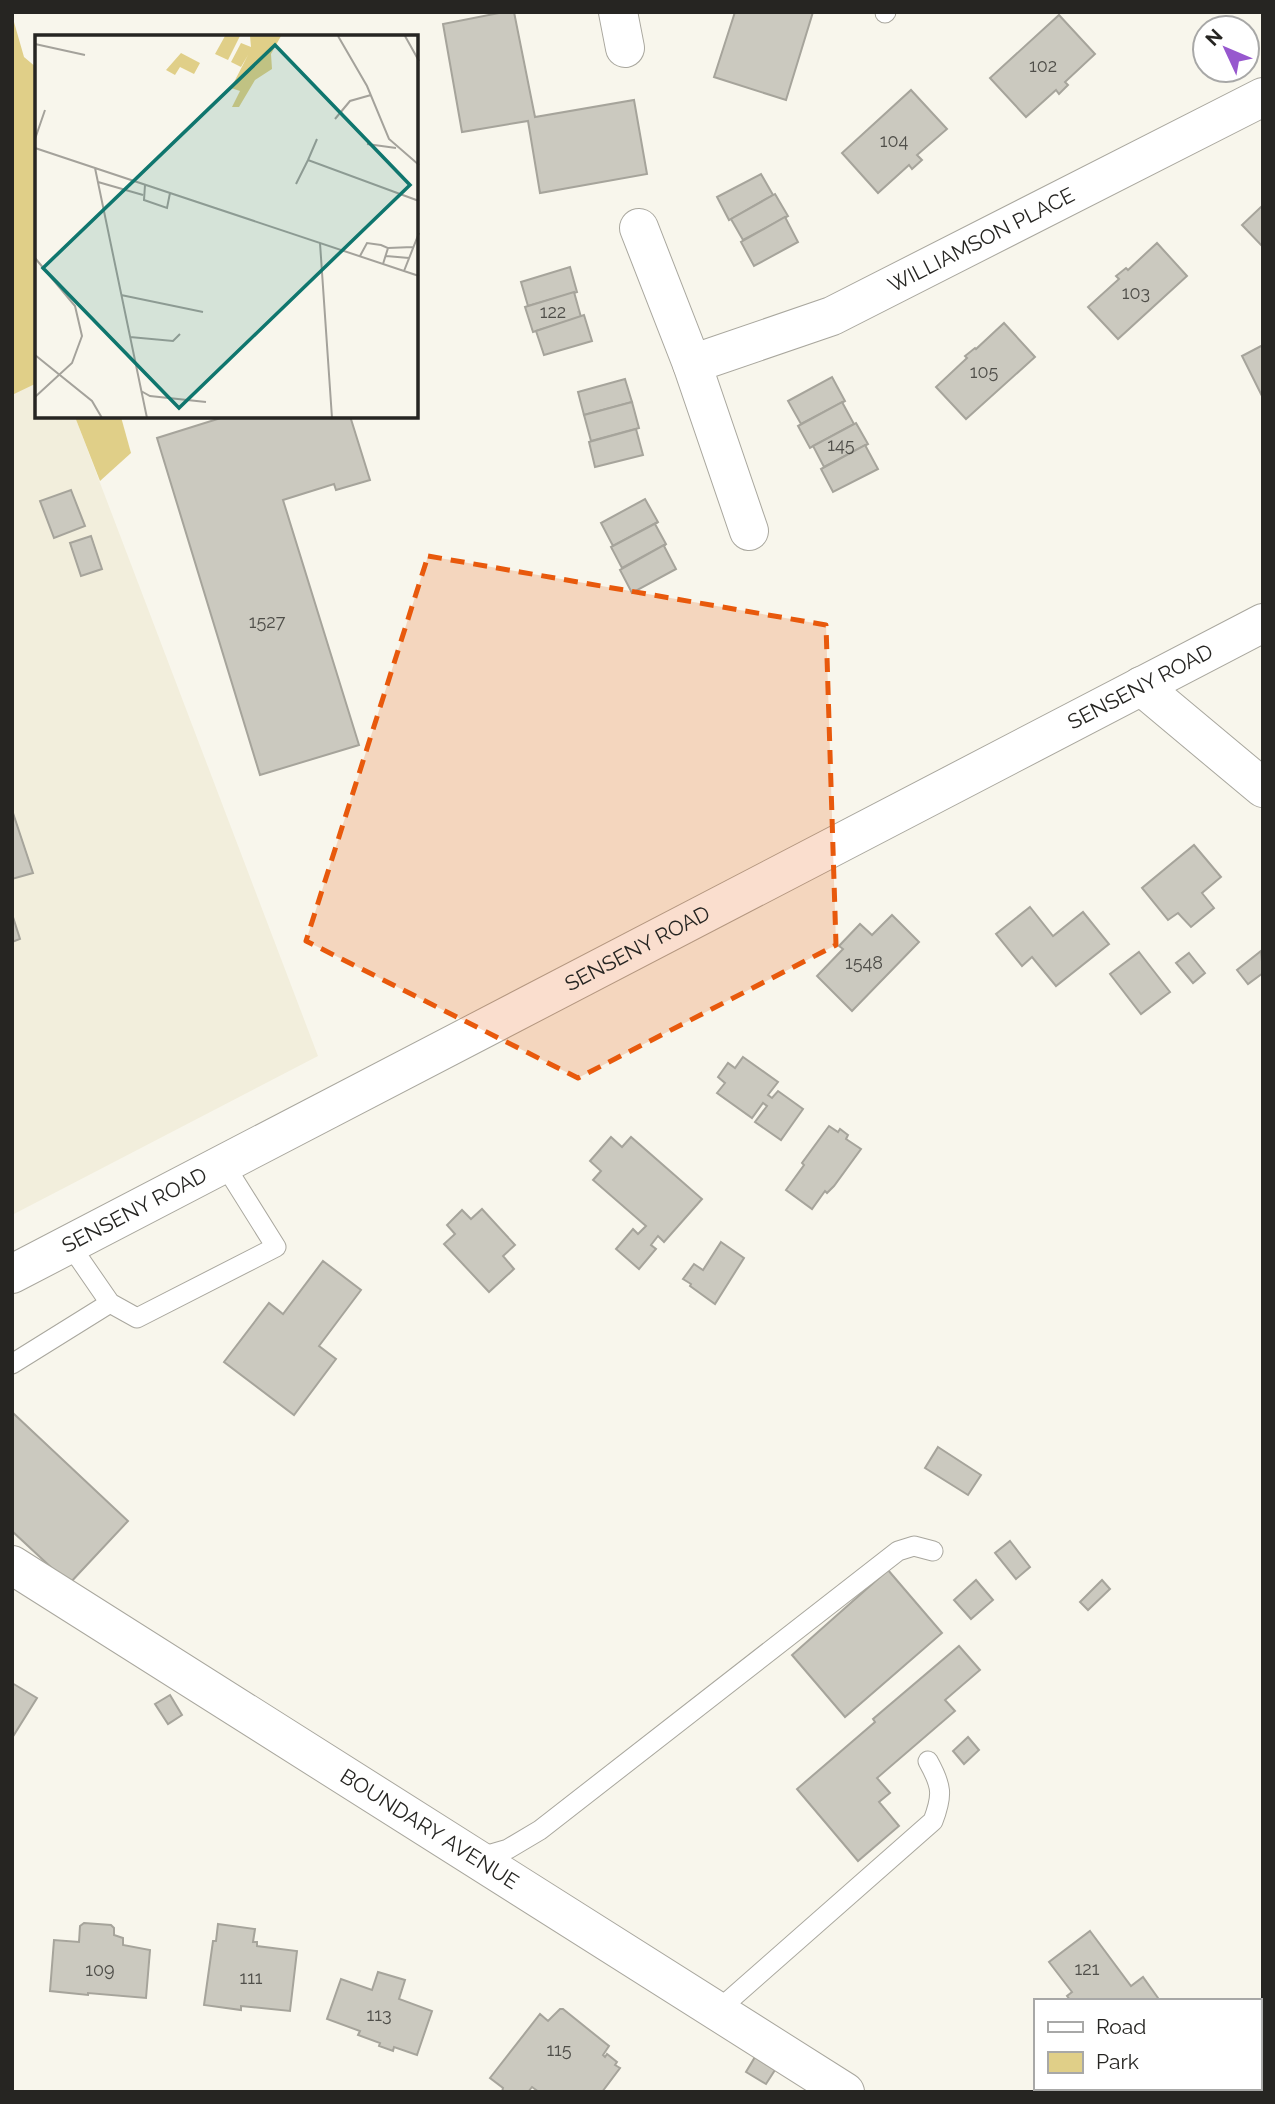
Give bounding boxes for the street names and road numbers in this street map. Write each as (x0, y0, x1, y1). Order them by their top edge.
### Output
street label: WILLIAMSON PLACE (884, 182, 1079, 297)
street label: SENSENY ROAD (1063, 638, 1217, 734)
street label: SENSENY ROAD (560, 900, 714, 996)
street label: SENSENY ROAD (57, 1162, 211, 1258)
street label: BOUNDARY AVENUE (336, 1763, 524, 1894)

